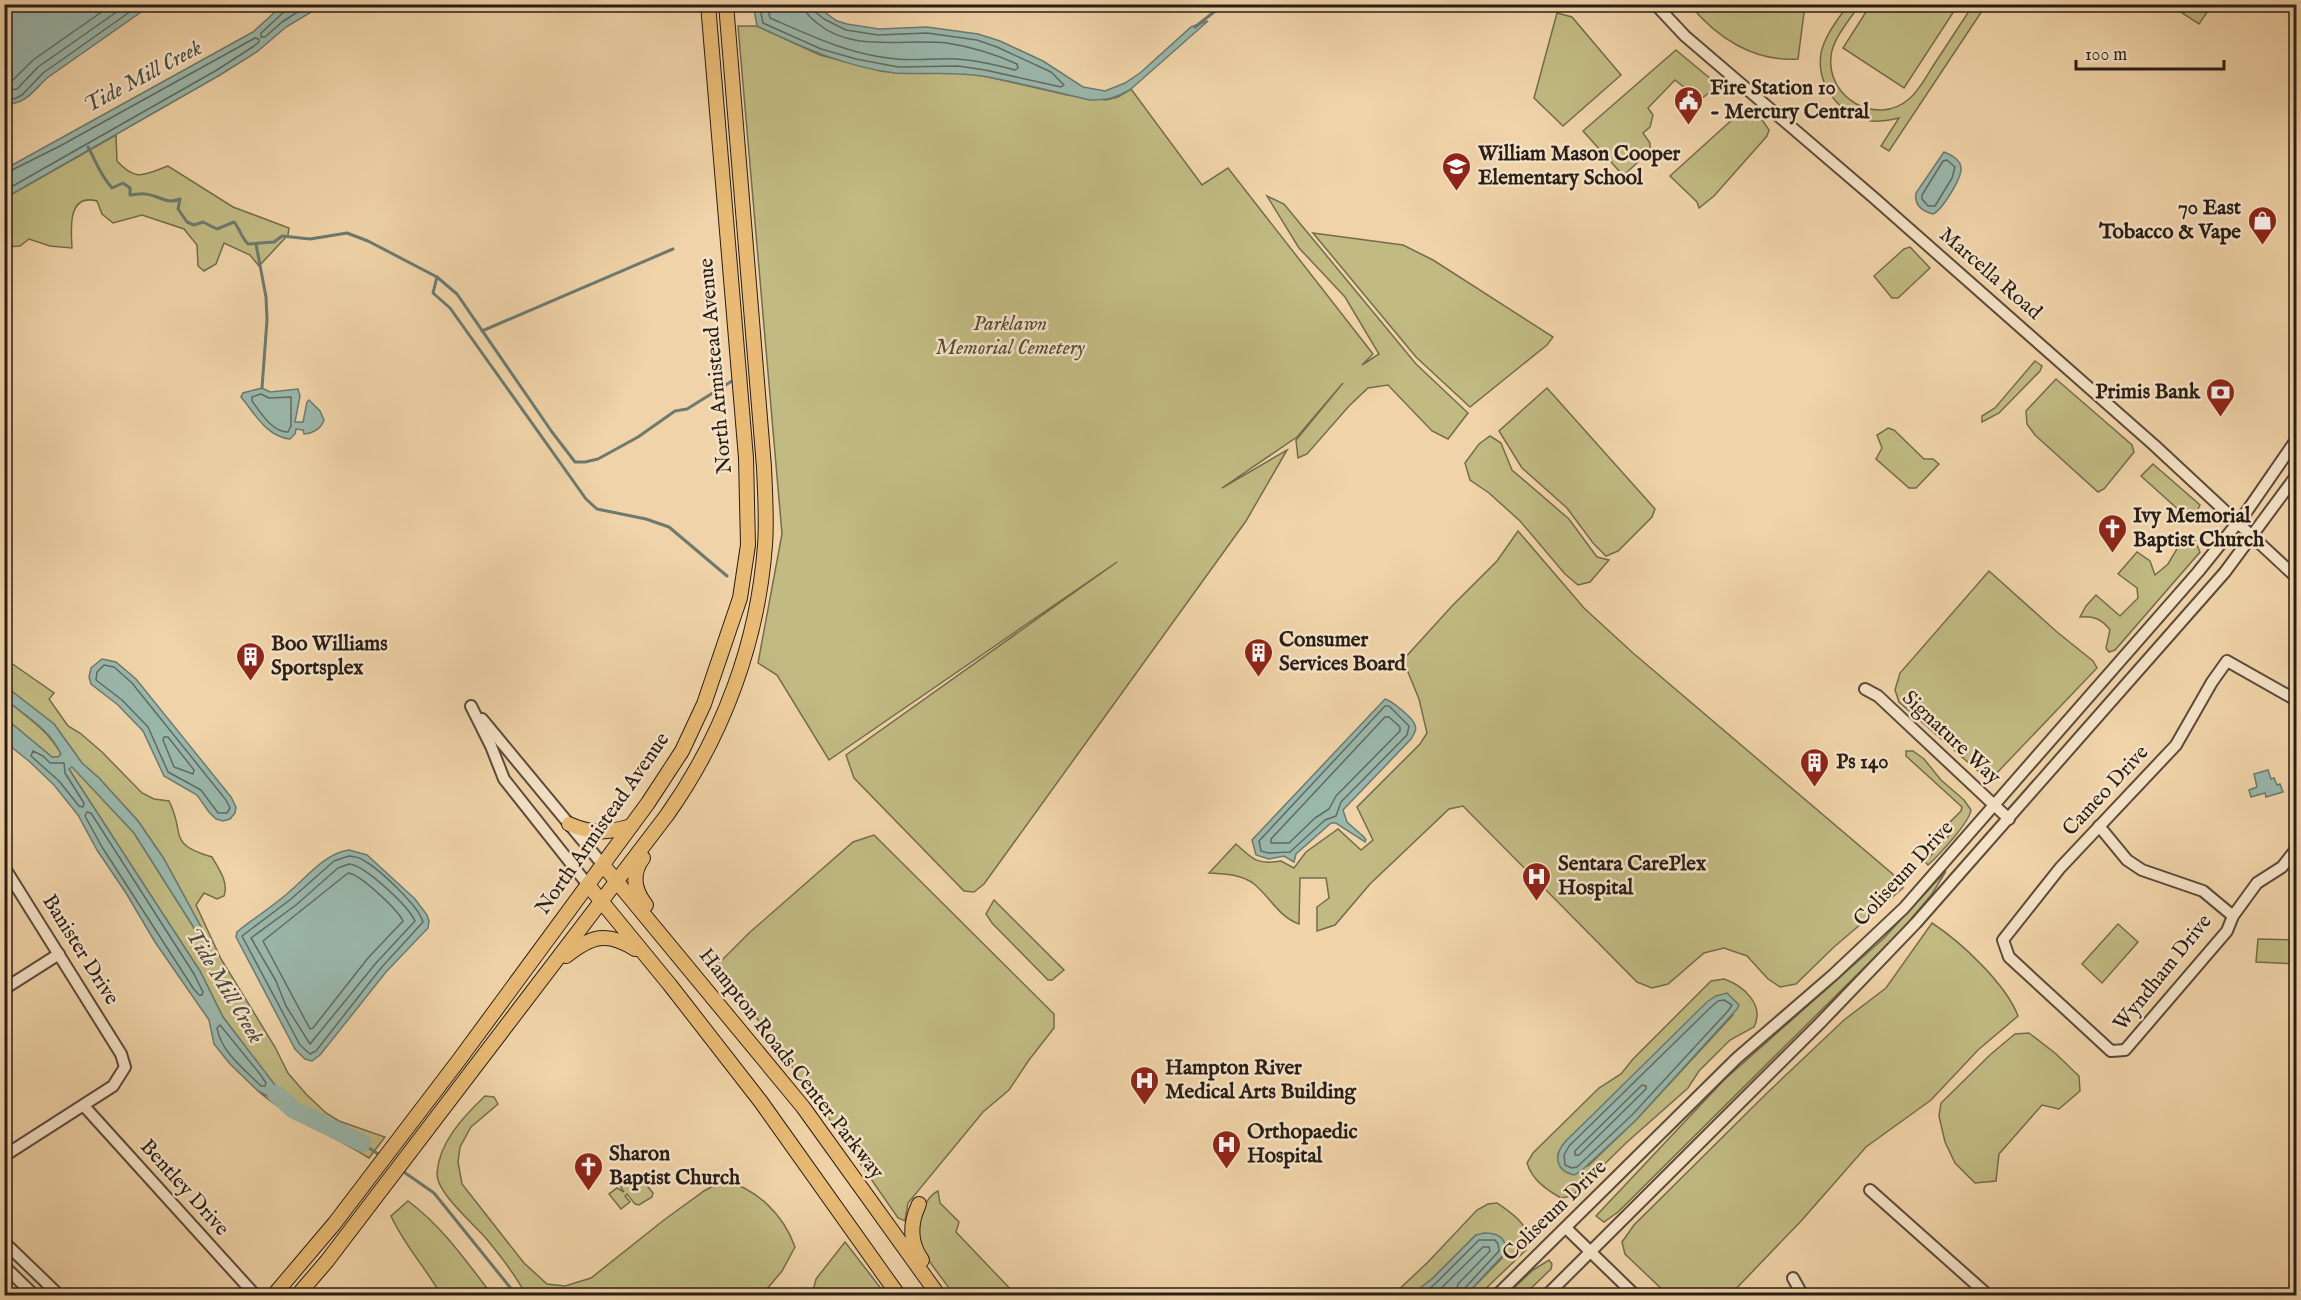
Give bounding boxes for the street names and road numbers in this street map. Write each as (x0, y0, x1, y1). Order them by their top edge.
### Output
street label: Marcella Road (1933, 222, 2048, 327)
street label: North Armistead Avenue (693, 257, 739, 475)
street label: Signature Way (1896, 685, 2007, 791)
street label: North Armistead Avenue (530, 727, 676, 920)
street label: Cameo Drive (2057, 740, 2155, 842)
street label: Coliseum Drive (1848, 815, 1960, 933)
street label: Banister Drive (35, 890, 125, 1011)
street label: Wyndham Drive (2108, 909, 2219, 1037)
street label: Hampton Roads Center Parkway (692, 943, 890, 1186)
street label: Bentley Drive (133, 1134, 235, 1242)
street label: Coliseum Drive (1497, 1154, 1613, 1268)

